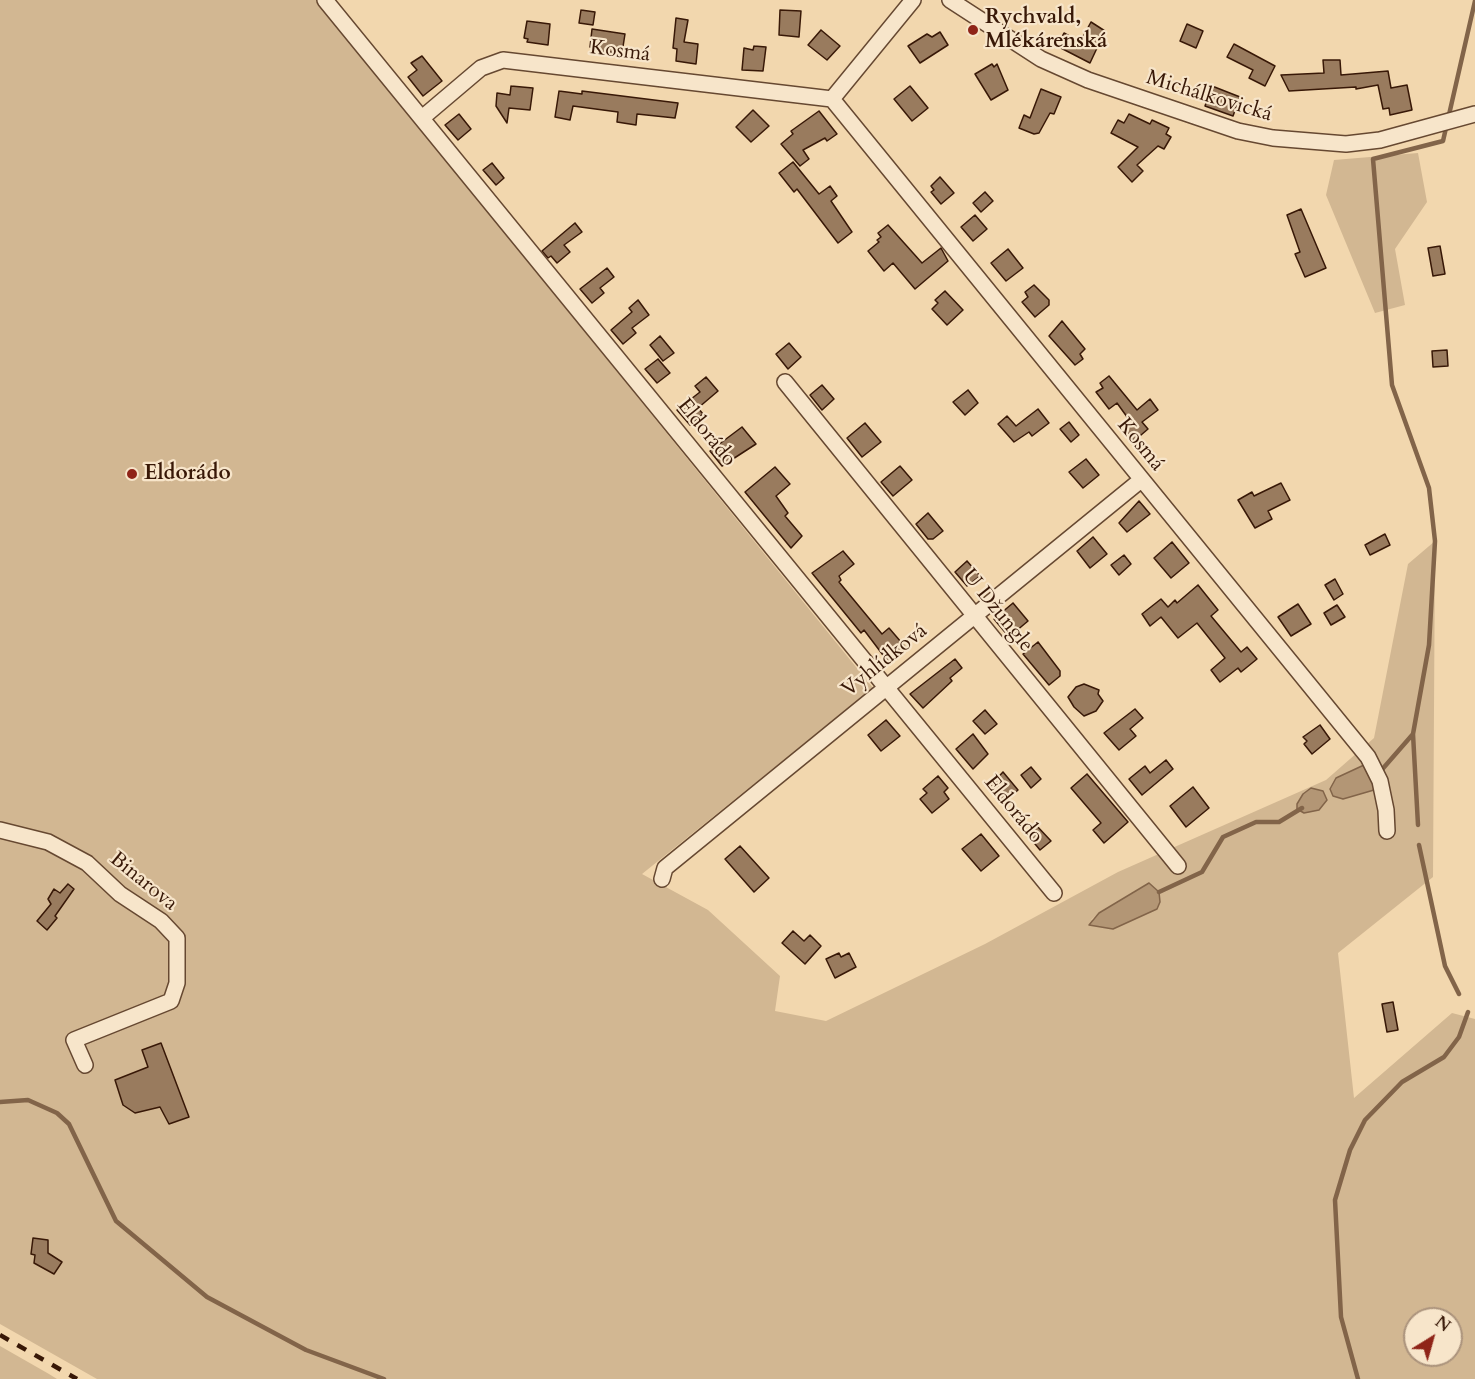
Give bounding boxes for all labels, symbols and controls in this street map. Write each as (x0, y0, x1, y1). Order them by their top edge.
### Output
place label: Rychvald, Mlékárenská (985, 5, 1107, 55)
marker: Rychvald, Mlékárenská (966, 23, 980, 37)
street label: Kosmá (588, 36, 652, 68)
street label: Michálkovická (1143, 66, 1275, 128)
street label: Eldorádo (671, 394, 741, 472)
street label: Kosmá (1111, 413, 1169, 477)
place label: Eldorádo (144, 461, 231, 487)
marker: Eldorádo (125, 467, 139, 481)
street label: U Džungle (956, 564, 1038, 658)
street label: Vyhlídková (837, 619, 933, 703)
street label: Eldorádo (978, 771, 1048, 849)
street label: Binarova (104, 847, 182, 917)
north arrow (1403, 1307, 1463, 1367)
text: N (1430, 1311, 1455, 1337)

